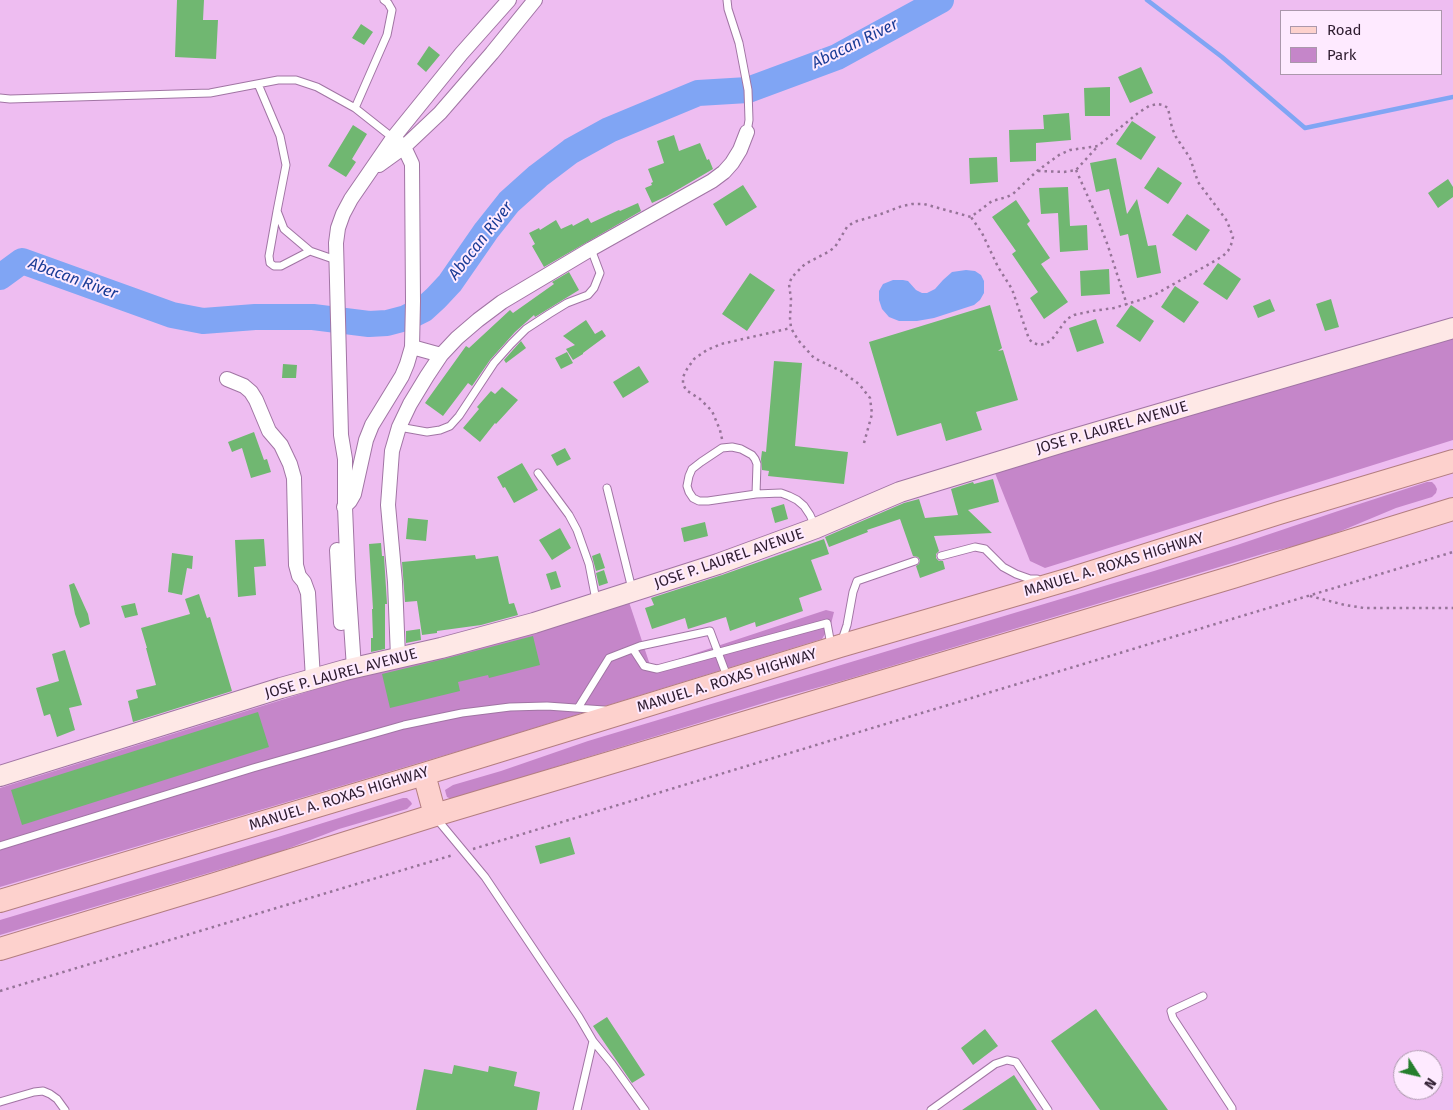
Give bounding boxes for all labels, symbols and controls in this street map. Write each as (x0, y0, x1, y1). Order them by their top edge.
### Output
legend (1280, 10, 1443, 75)
water label: Abacan River (809, 15, 901, 73)
text: Road (1327, 21, 1362, 39)
text: Park (1327, 46, 1357, 64)
water label: Abacan River (445, 198, 517, 284)
water label: Abacan River (26, 254, 120, 304)
street label: JOSE P. LAUREL AVENUE (1034, 398, 1190, 458)
street label: JOSE P. LAUREL AVENUE (652, 525, 806, 593)
street label: MANUEL A. ROXAS HIGHWAY (1022, 529, 1206, 601)
street label: JOSE P. LAUREL AVENUE (263, 645, 419, 703)
street label: MANUEL A. ROXAS HIGHWAY (635, 645, 819, 717)
street label: MANUEL A. ROXAS HIGHWAY (247, 763, 431, 835)
north arrow (1393, 1050, 1443, 1100)
text: N (1420, 1075, 1440, 1092)

